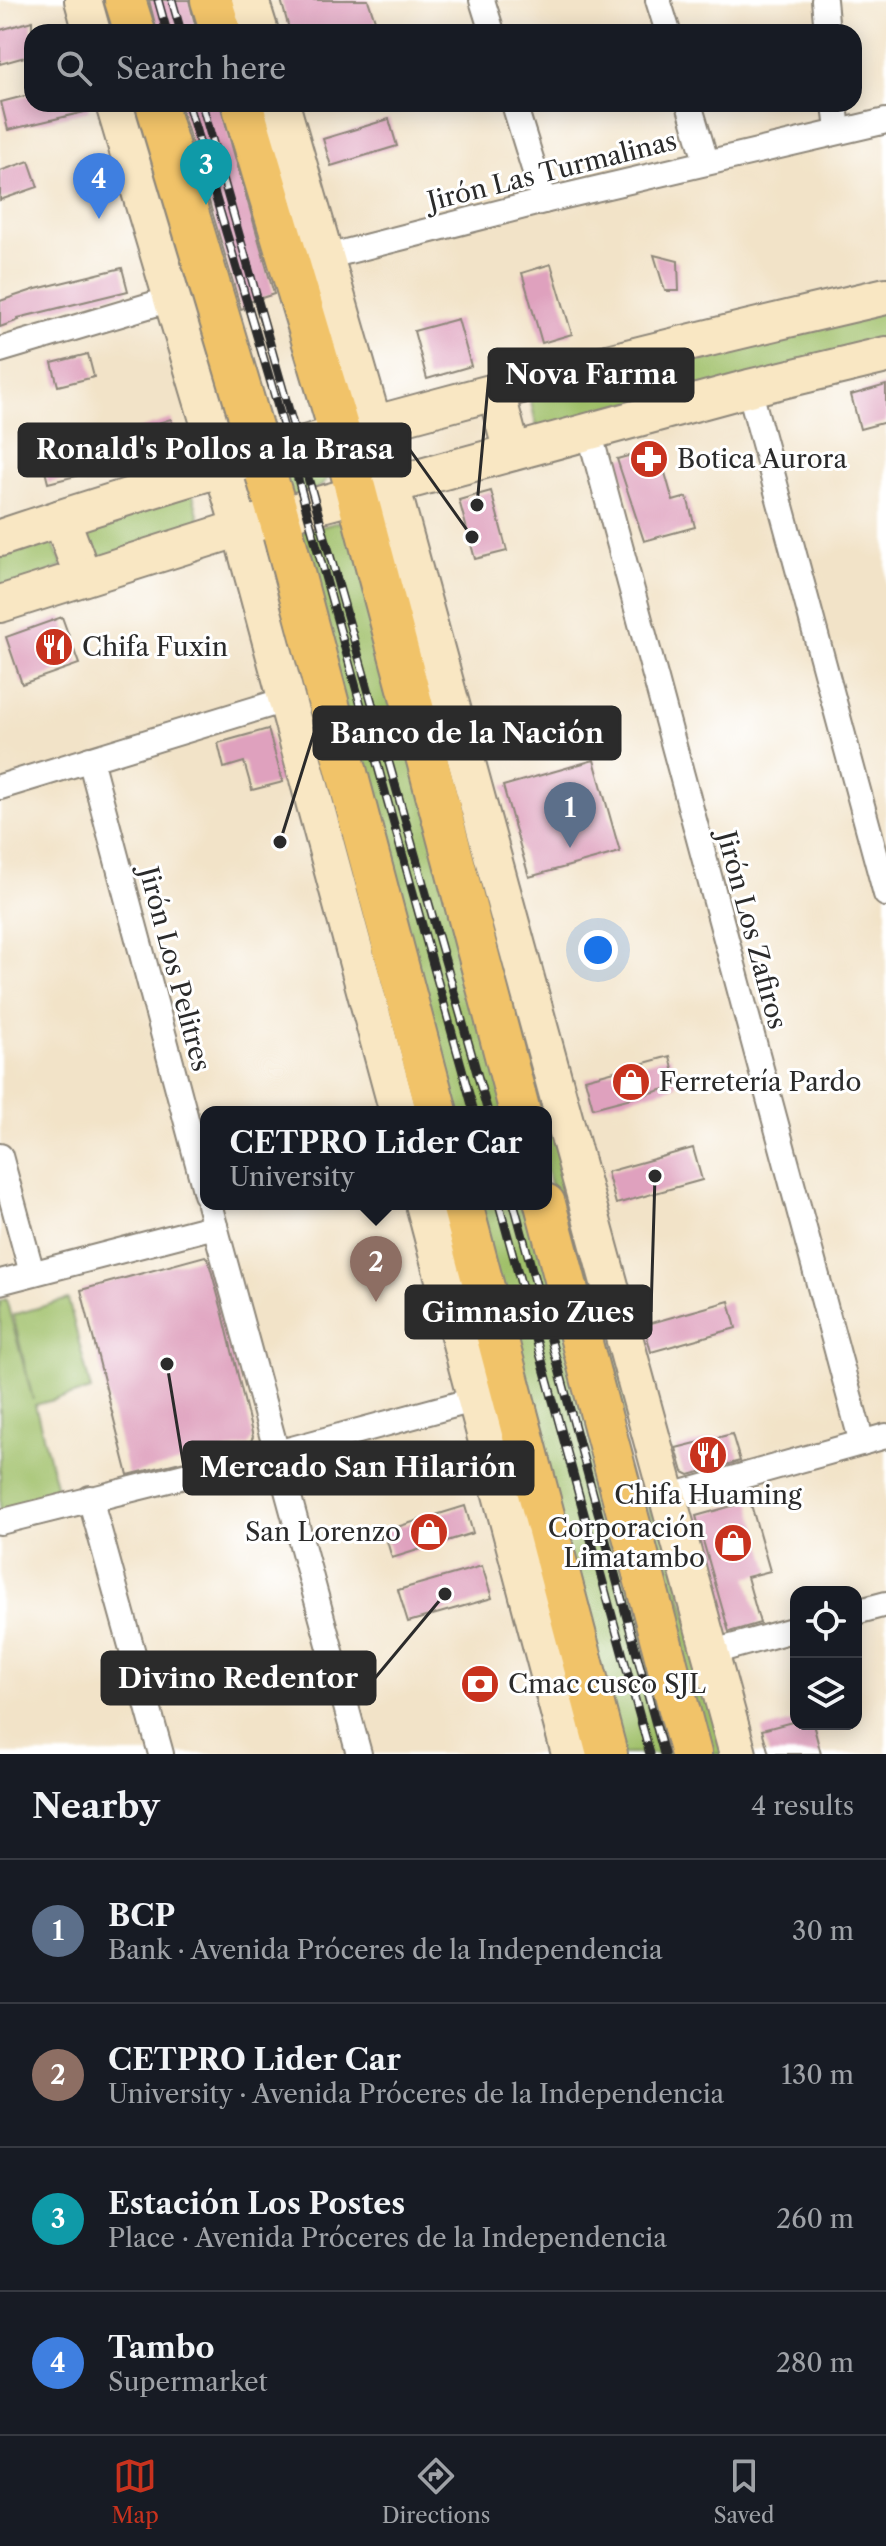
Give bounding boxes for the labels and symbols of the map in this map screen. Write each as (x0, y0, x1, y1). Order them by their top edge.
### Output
street label: Jirón Las Turmalinas (420, 125, 680, 218)
pin: 3 (180, 139, 232, 205)
pin: 4 (73, 153, 125, 219)
callout: Nova Farma (489, 349, 693, 401)
text: Nova Farma (505, 357, 678, 391)
callout: Ronald's Pollos a la Brasa (19, 424, 410, 476)
text: Ronald's Pollos a la Brasa (36, 432, 395, 466)
pharmacy icon: Botica Aurora (628, 438, 670, 480)
place label: Botica Aurora (677, 443, 847, 475)
restaurant icon: Chifa Fuxin (33, 626, 75, 668)
place label: Chifa Fuxin (82, 631, 228, 663)
callout: Banco de la Nación (314, 707, 620, 759)
text: Banco de la Nación (330, 716, 604, 750)
pin: 1 (544, 782, 596, 848)
street label: Jirón Los Zafiros (709, 824, 794, 1033)
street label: Jirón Los Pelitres (131, 859, 218, 1075)
your location (578, 930, 618, 970)
shop icon: Ferretería Pardo (610, 1061, 652, 1103)
place label: Ferretería Pardo (659, 1066, 861, 1098)
pin: 2 (350, 1236, 402, 1302)
callout: Gimnasio Zues (406, 1286, 651, 1338)
text: Gimnasio Zues (422, 1295, 635, 1329)
restaurant icon: Chifa Huaming (687, 1434, 729, 1476)
callout: Mercado San Hilarión (184, 1442, 533, 1494)
text: Mercado San Hilarión (200, 1450, 516, 1484)
place label: Chifa Huaming (614, 1479, 802, 1511)
shop icon: San Lorenzo (408, 1511, 450, 1553)
place label: Corporación Limatambo (548, 1512, 705, 1574)
place label: San Lorenzo (245, 1516, 401, 1548)
shop icon: Corporación Limatambo (712, 1522, 754, 1564)
callout: Divino Redentor (102, 1652, 375, 1704)
text: Divino Redentor (118, 1661, 359, 1695)
bank icon: Cmac cusco SJL (459, 1663, 501, 1705)
place label: Cmac cusco SJL (508, 1668, 706, 1700)

